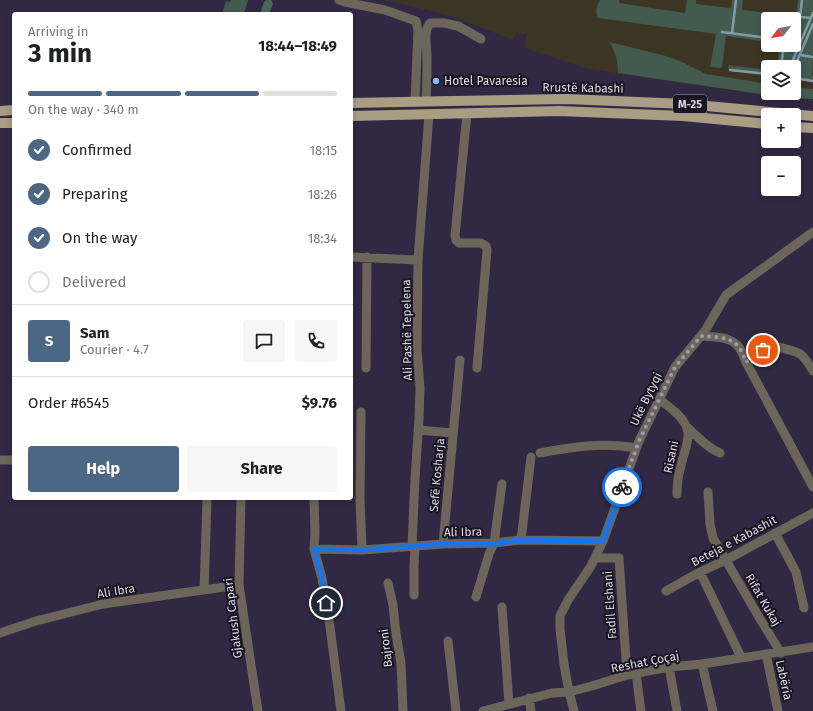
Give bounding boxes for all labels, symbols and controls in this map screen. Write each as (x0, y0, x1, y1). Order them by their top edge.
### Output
north arrow (761, 12, 801, 52)
map controls (761, 12, 801, 196)
text: Arriving in (28, 24, 88, 39)
text: 18:44–18:49 (258, 37, 337, 55)
text: 3 min (28, 38, 92, 69)
button: layers (761, 60, 801, 100)
place label: Hotel Pavaresia (444, 74, 528, 88)
marker: Hotel Pavaresia (431, 76, 441, 86)
street label: Rrustë Kabashi (542, 80, 624, 96)
road number: M-25 (673, 95, 707, 113)
text: On the way · 340 m (28, 102, 139, 117)
button: + (761, 108, 801, 148)
icon: check (28, 139, 50, 161)
text: Confirmed (62, 141, 132, 159)
text: 18:15 (309, 143, 337, 158)
button: − (761, 156, 801, 196)
icon: check (28, 183, 50, 205)
text: Preparing (62, 185, 127, 203)
text: 18:26 (308, 187, 337, 202)
icon: check (28, 227, 50, 249)
text: On the way (62, 229, 137, 247)
text: 18:34 (308, 231, 337, 246)
text: Delivered (62, 273, 126, 291)
street label: Ali Pashë Tepelena (399, 279, 415, 381)
button: chat (243, 320, 285, 362)
button: phone (295, 320, 337, 362)
text: Sam (80, 324, 109, 342)
text: S (45, 332, 53, 350)
pin (746, 333, 780, 367)
icon: bag (752, 339, 774, 361)
text: Courier · 4.7 (80, 342, 149, 357)
street label: Ukë Bytyqi (627, 370, 665, 428)
text: Order #6545 (28, 394, 109, 412)
text: $9.76 (302, 394, 337, 412)
street label: Sefë Kosharja (427, 437, 447, 513)
street label: Risani (661, 439, 681, 475)
button: Help (28, 446, 179, 492)
button: Share (187, 446, 337, 492)
courier (602, 467, 642, 507)
icon: bike (611, 476, 633, 498)
street label: Beteja e Kabashit (689, 512, 780, 569)
street label: Ali Ibra (444, 525, 482, 539)
street label: Fadil Elshani (601, 570, 619, 640)
street label: Rifat Kukaj (742, 571, 784, 629)
street label: Gjakush Capari (221, 577, 245, 659)
street label: Ali Ibra (96, 581, 136, 601)
pin (309, 586, 343, 620)
icon: home (315, 592, 337, 614)
street label: Bajroni (377, 628, 395, 668)
street label: Reshat Çoçaj (610, 649, 680, 675)
street label: Labëria (773, 659, 795, 701)

